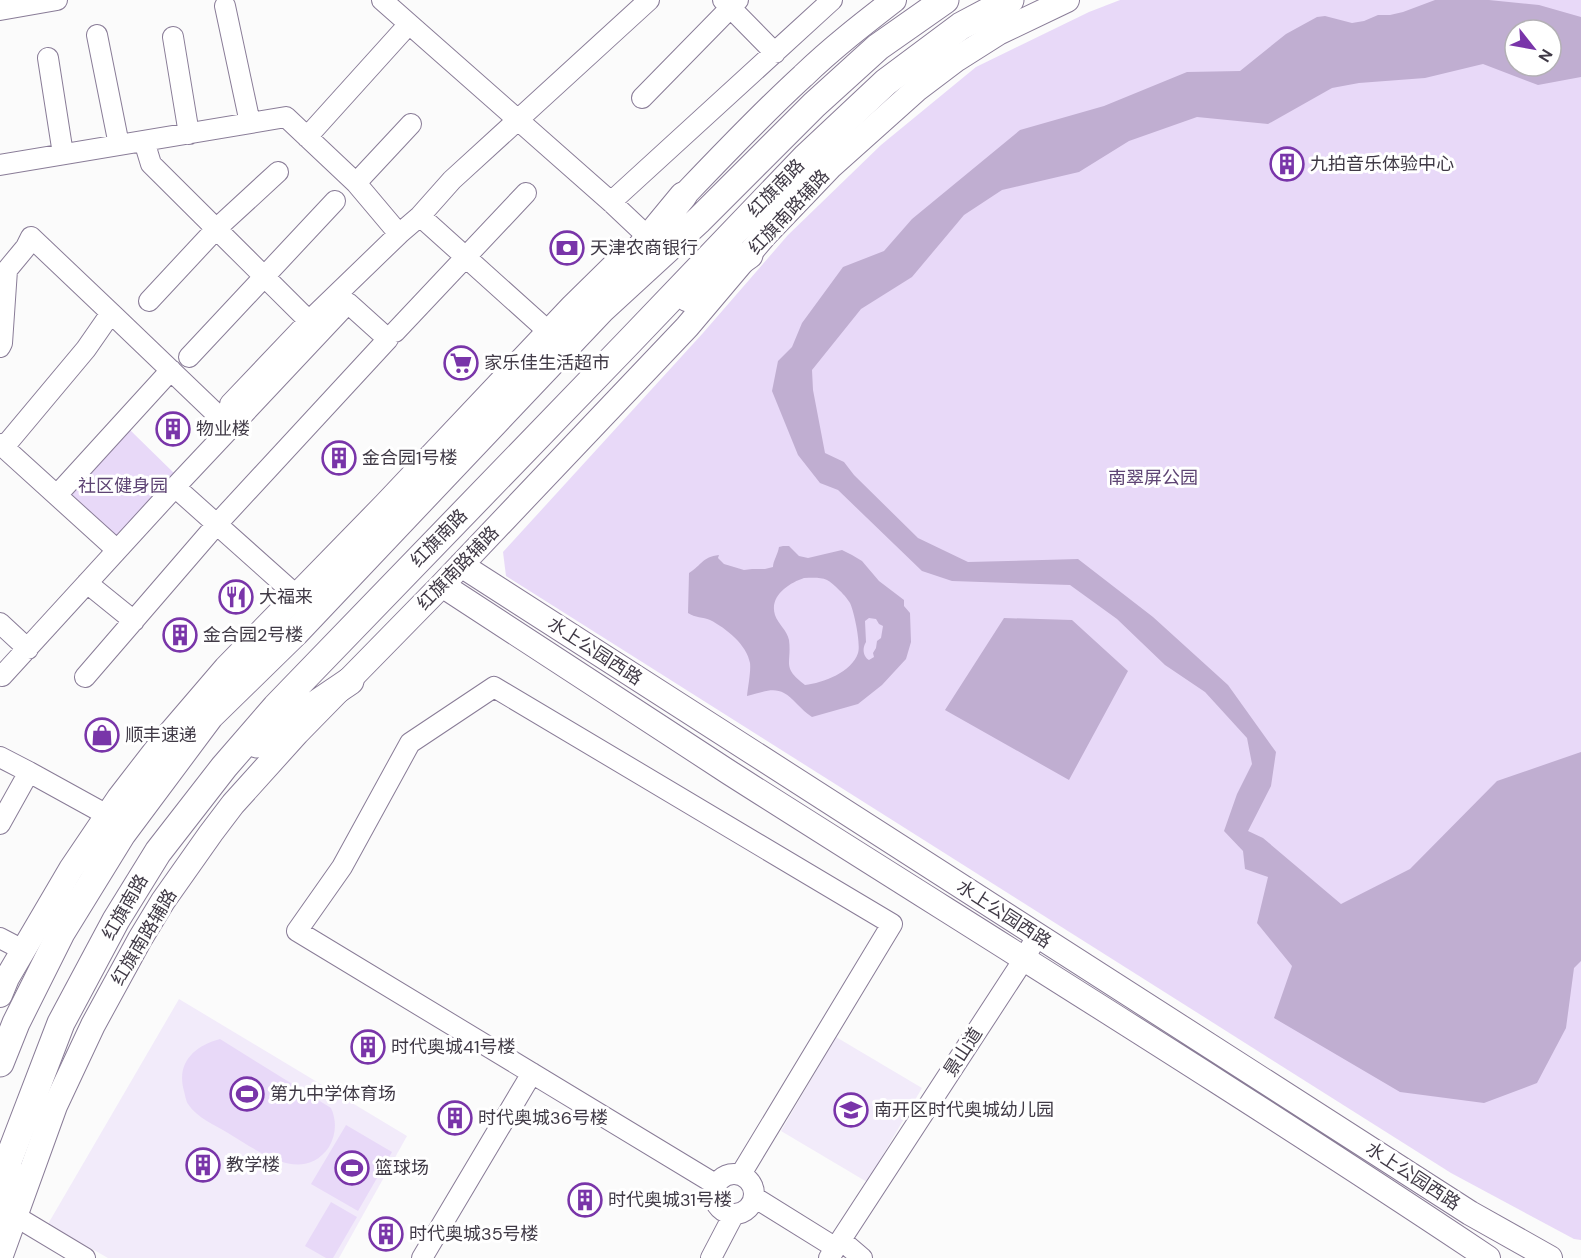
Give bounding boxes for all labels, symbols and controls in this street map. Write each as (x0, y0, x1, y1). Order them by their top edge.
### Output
north arrow (1503, 18, 1563, 78)
text: N (1533, 45, 1557, 66)
building icon: 九拍音乐体验中心 (1269, 146, 1305, 182)
place label: 九拍音乐体验中心 (1310, 152, 1454, 176)
street label: 红旗南路 (742, 154, 810, 222)
street label: 红旗南路辅路 (743, 164, 835, 260)
bank icon: 天津农商银行 (549, 230, 585, 266)
place label: 天津农商银行 (590, 236, 698, 260)
supermarket icon: 家乐佳生活超市 (443, 345, 479, 381)
place label: 家乐佳生活超市 (484, 351, 610, 375)
building icon: 物业楼 (155, 411, 191, 447)
place label: 物业楼 (196, 417, 250, 441)
building icon: 金合园1号楼 (321, 440, 357, 476)
place label: 金合园1号楼 (362, 446, 458, 470)
park label: 南翠屏公园 (1108, 466, 1198, 490)
park label: 社区健身园 (78, 474, 168, 498)
street label: 红旗南路 (405, 504, 473, 572)
street label: 红旗南路辅路 (412, 521, 504, 615)
restaurant icon: 大福来 (218, 579, 254, 615)
place label: 大福来 (259, 585, 313, 609)
street label: 水上公园西路 (543, 612, 647, 690)
building icon: 金合园2号楼 (162, 617, 198, 653)
place label: 金合园2号楼 (203, 623, 303, 647)
shop icon: 顺丰速递 (84, 717, 120, 753)
place label: 顺丰速递 (125, 723, 197, 747)
street label: 红旗南路 (97, 870, 153, 944)
street label: 水上公园西路 (952, 875, 1056, 953)
street label: 红旗南路辅路 (106, 885, 182, 989)
street label: 景山道 (938, 1023, 988, 1081)
building icon: 时代奥城41号楼 (350, 1029, 386, 1065)
place label: 时代奥城41号楼 (391, 1035, 516, 1059)
sports icon: 第九中学体育场 (229, 1076, 265, 1112)
place label: 第九中学体育场 (270, 1082, 396, 1106)
school or university icon: 南开区时代奥城幼儿园 (833, 1092, 869, 1128)
place label: 南开区时代奥城幼儿园 (874, 1098, 1054, 1122)
building icon: 时代奥城36号楼 (437, 1100, 473, 1136)
place label: 时代奥城36号楼 (478, 1106, 608, 1130)
street label: 水上公园西路 (1361, 1137, 1465, 1215)
building icon: 教学楼 (185, 1147, 221, 1183)
sports icon: 篮球场 (334, 1150, 370, 1186)
place label: 教学楼 (226, 1153, 280, 1177)
place label: 篮球场 (375, 1156, 429, 1180)
building icon: 时代奥城31号楼 (567, 1182, 603, 1218)
place label: 时代奥城31号楼 (608, 1188, 732, 1212)
building icon: 时代奥城35号楼 (368, 1216, 404, 1252)
place label: 时代奥城35号楼 (409, 1222, 539, 1246)

